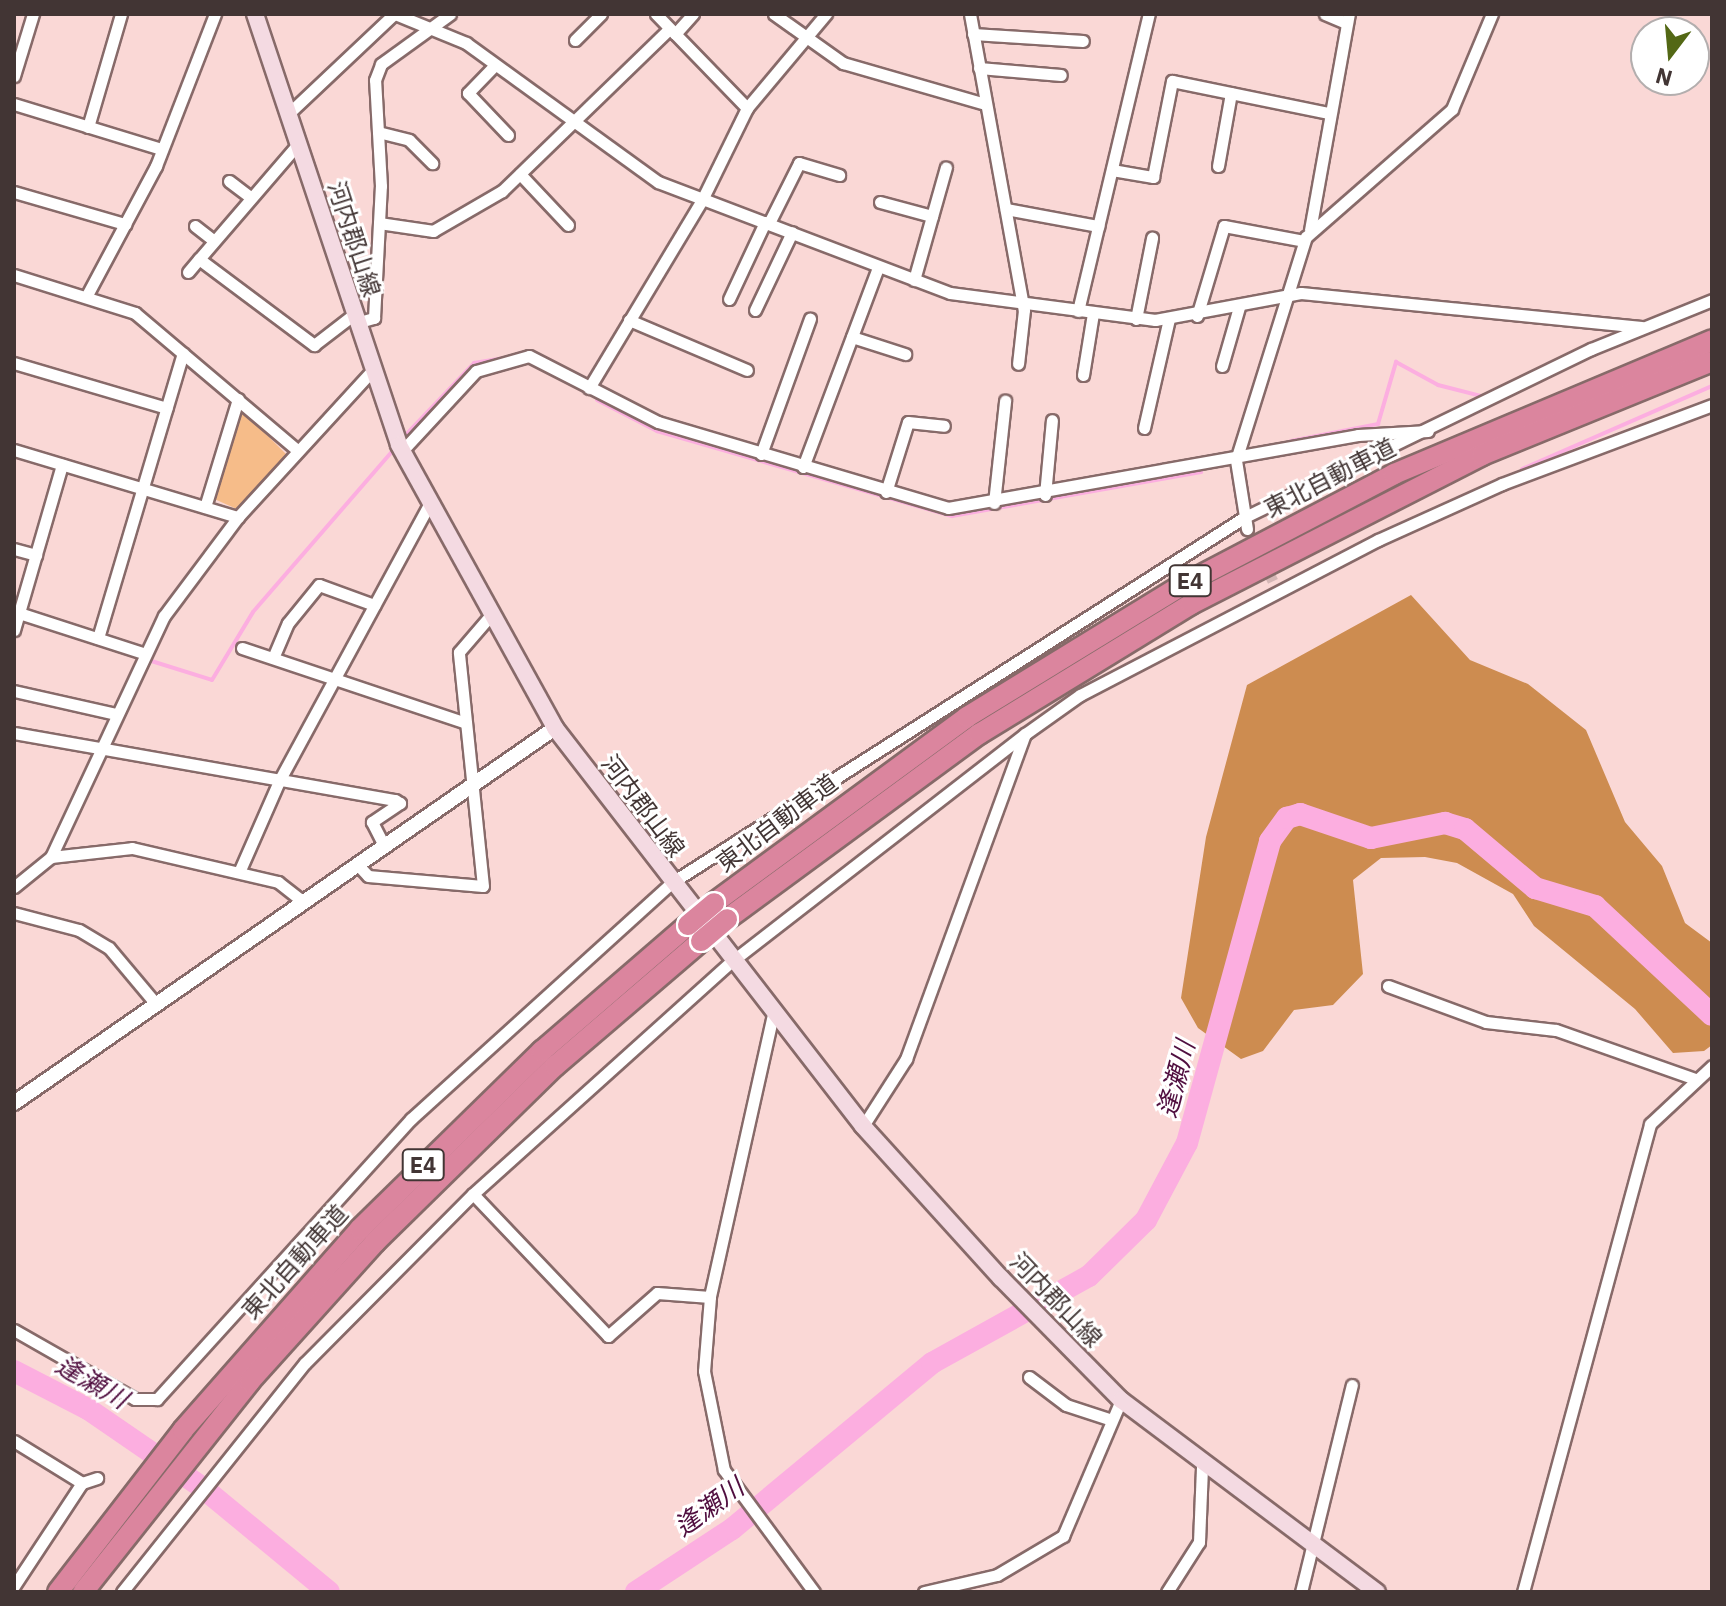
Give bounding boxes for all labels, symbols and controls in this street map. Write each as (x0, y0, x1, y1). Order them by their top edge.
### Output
north arrow (1630, 16, 1710, 96)
text: N (1652, 61, 1675, 94)
street label: 河内郡山線 (322, 177, 386, 301)
street label: 東北自動車道 (1259, 432, 1401, 524)
road number: E4 (1168, 563, 1212, 599)
street label: 河内郡山線 (595, 749, 691, 863)
street label: 東北自動車道 (711, 768, 843, 878)
water label: 逢瀬川 (1151, 1037, 1201, 1121)
road number: E4 (401, 1147, 445, 1183)
street label: 東北自動車道 (236, 1199, 354, 1325)
street label: 河内郡山線 (1004, 1247, 1108, 1353)
water label: 逢瀬川 (50, 1349, 134, 1415)
water label: 逢瀬川 (668, 1471, 750, 1543)

